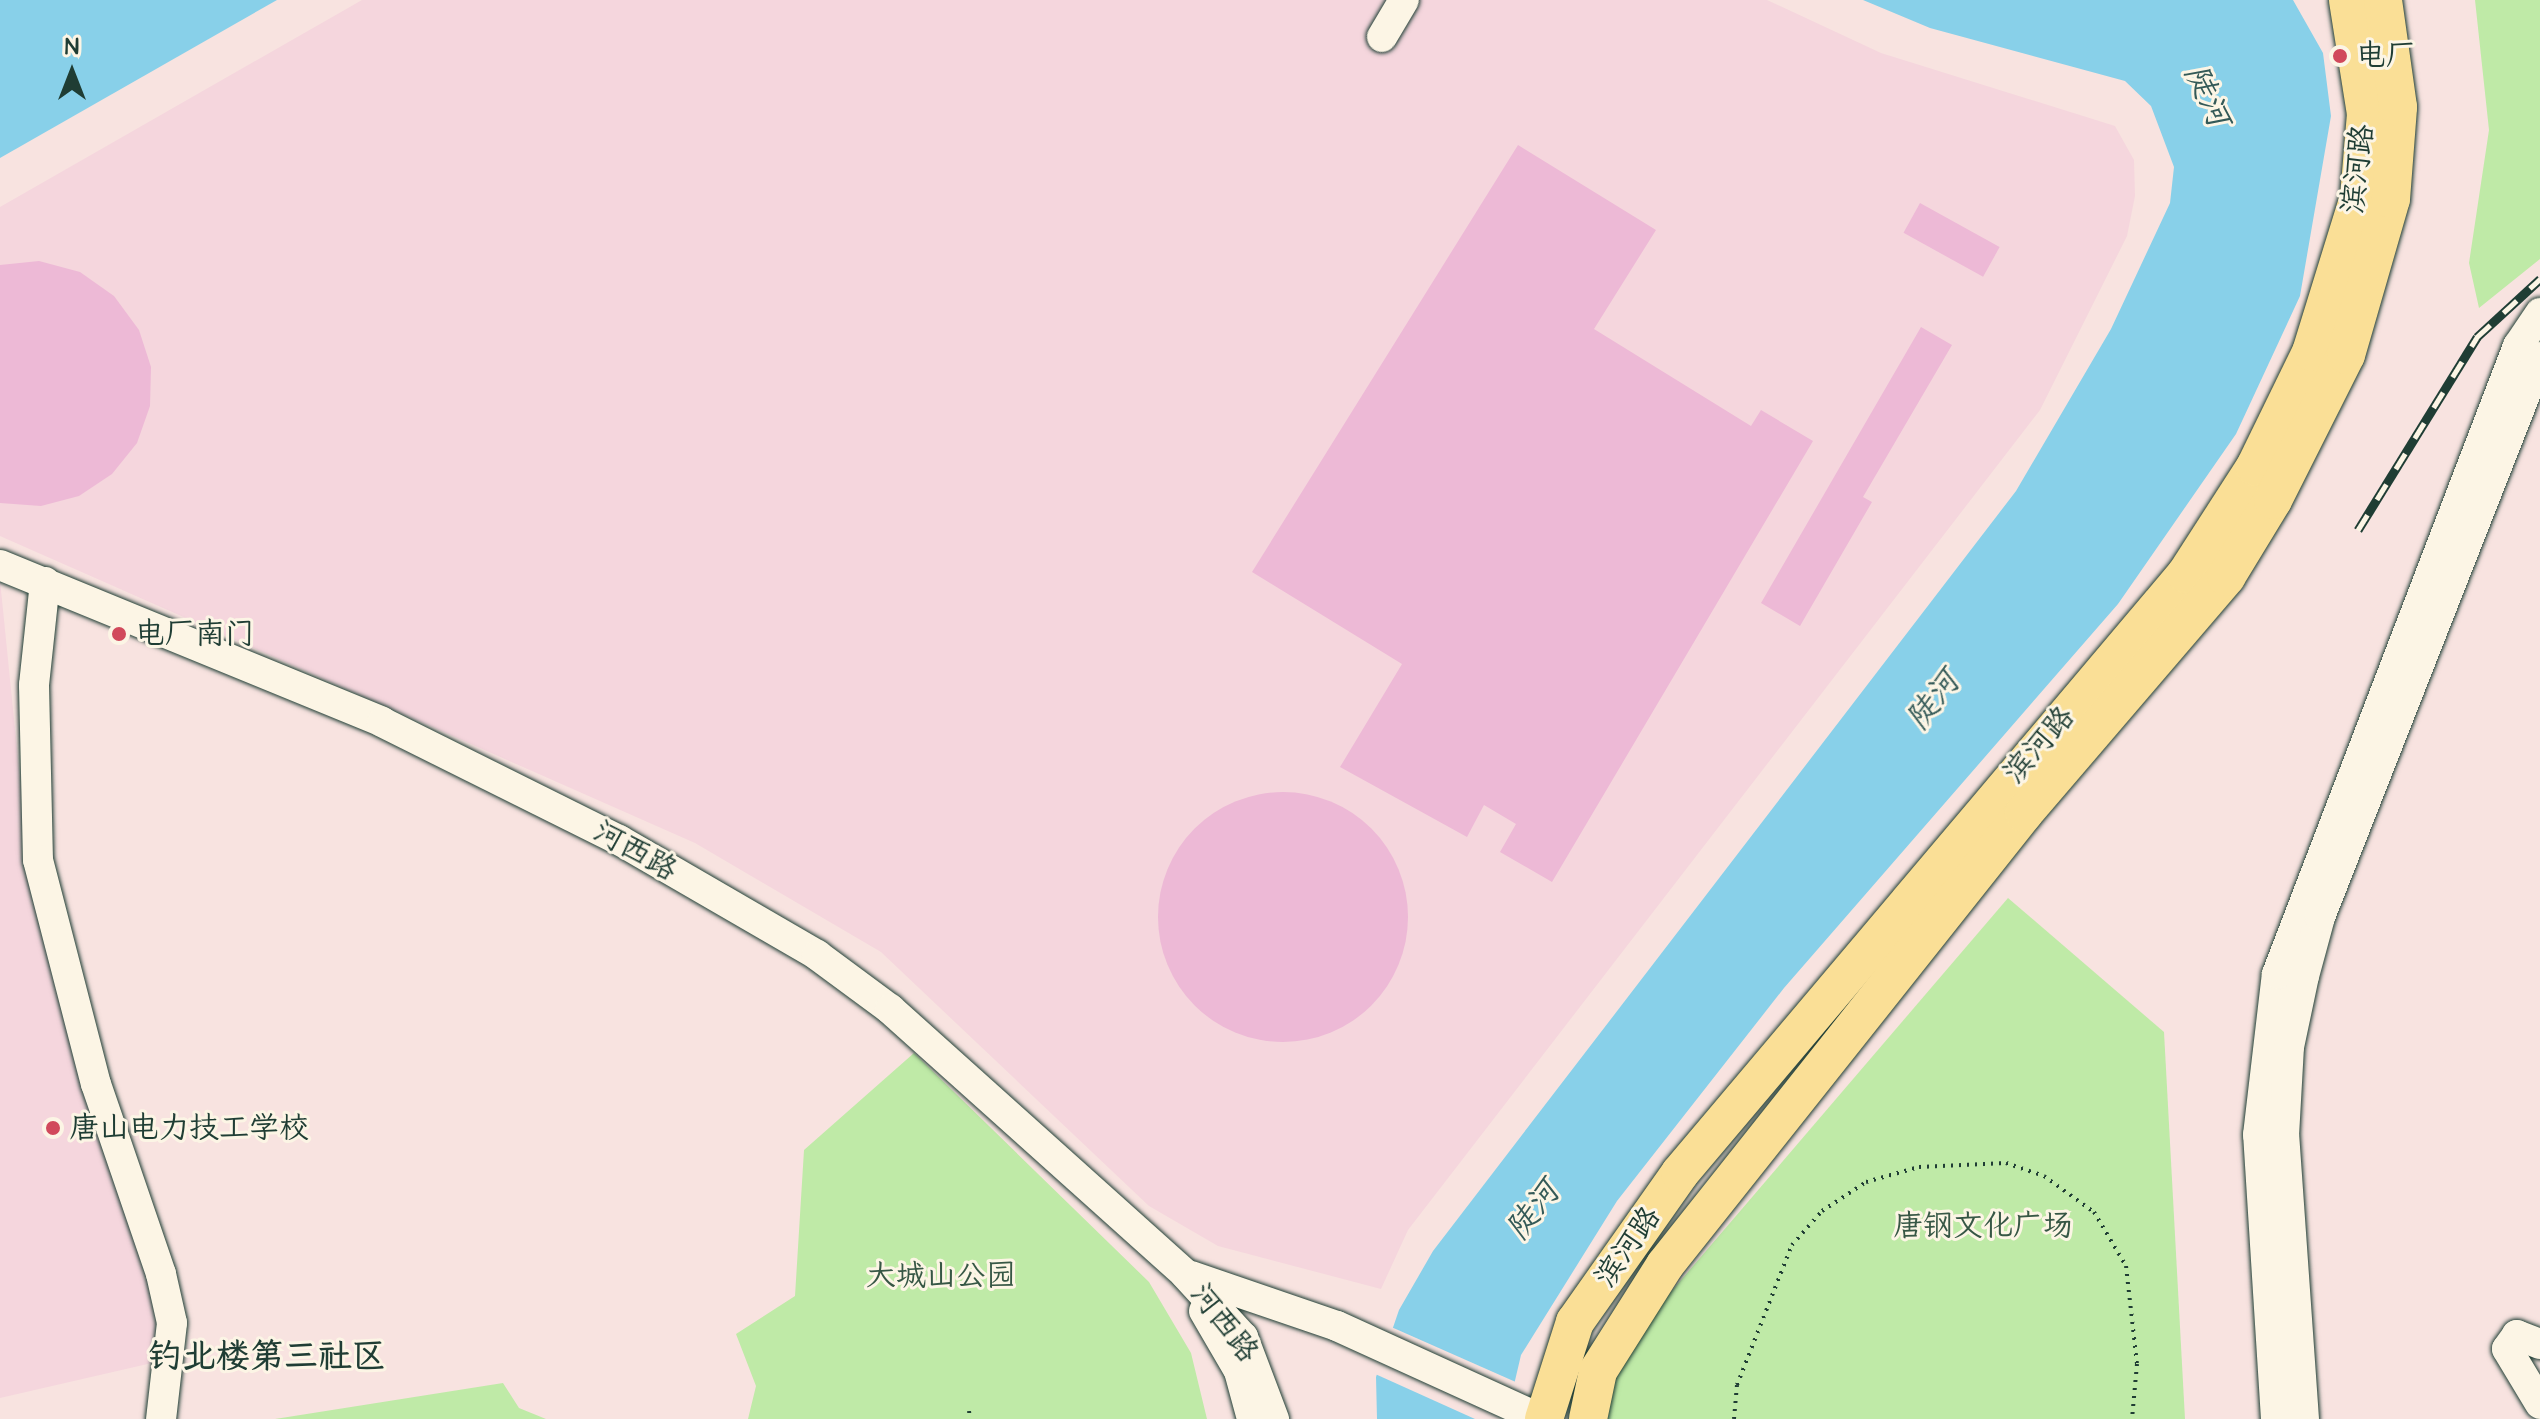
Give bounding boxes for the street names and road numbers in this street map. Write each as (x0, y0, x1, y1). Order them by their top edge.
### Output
street label: 滨河路 (2335, 122, 2381, 216)
street label: 滨河路 (1996, 699, 2082, 791)
street label: 河西路 (587, 813, 683, 889)
street label: 滨河路 (1587, 1200, 1669, 1294)
street label: 河西路 (1182, 1276, 1266, 1370)

